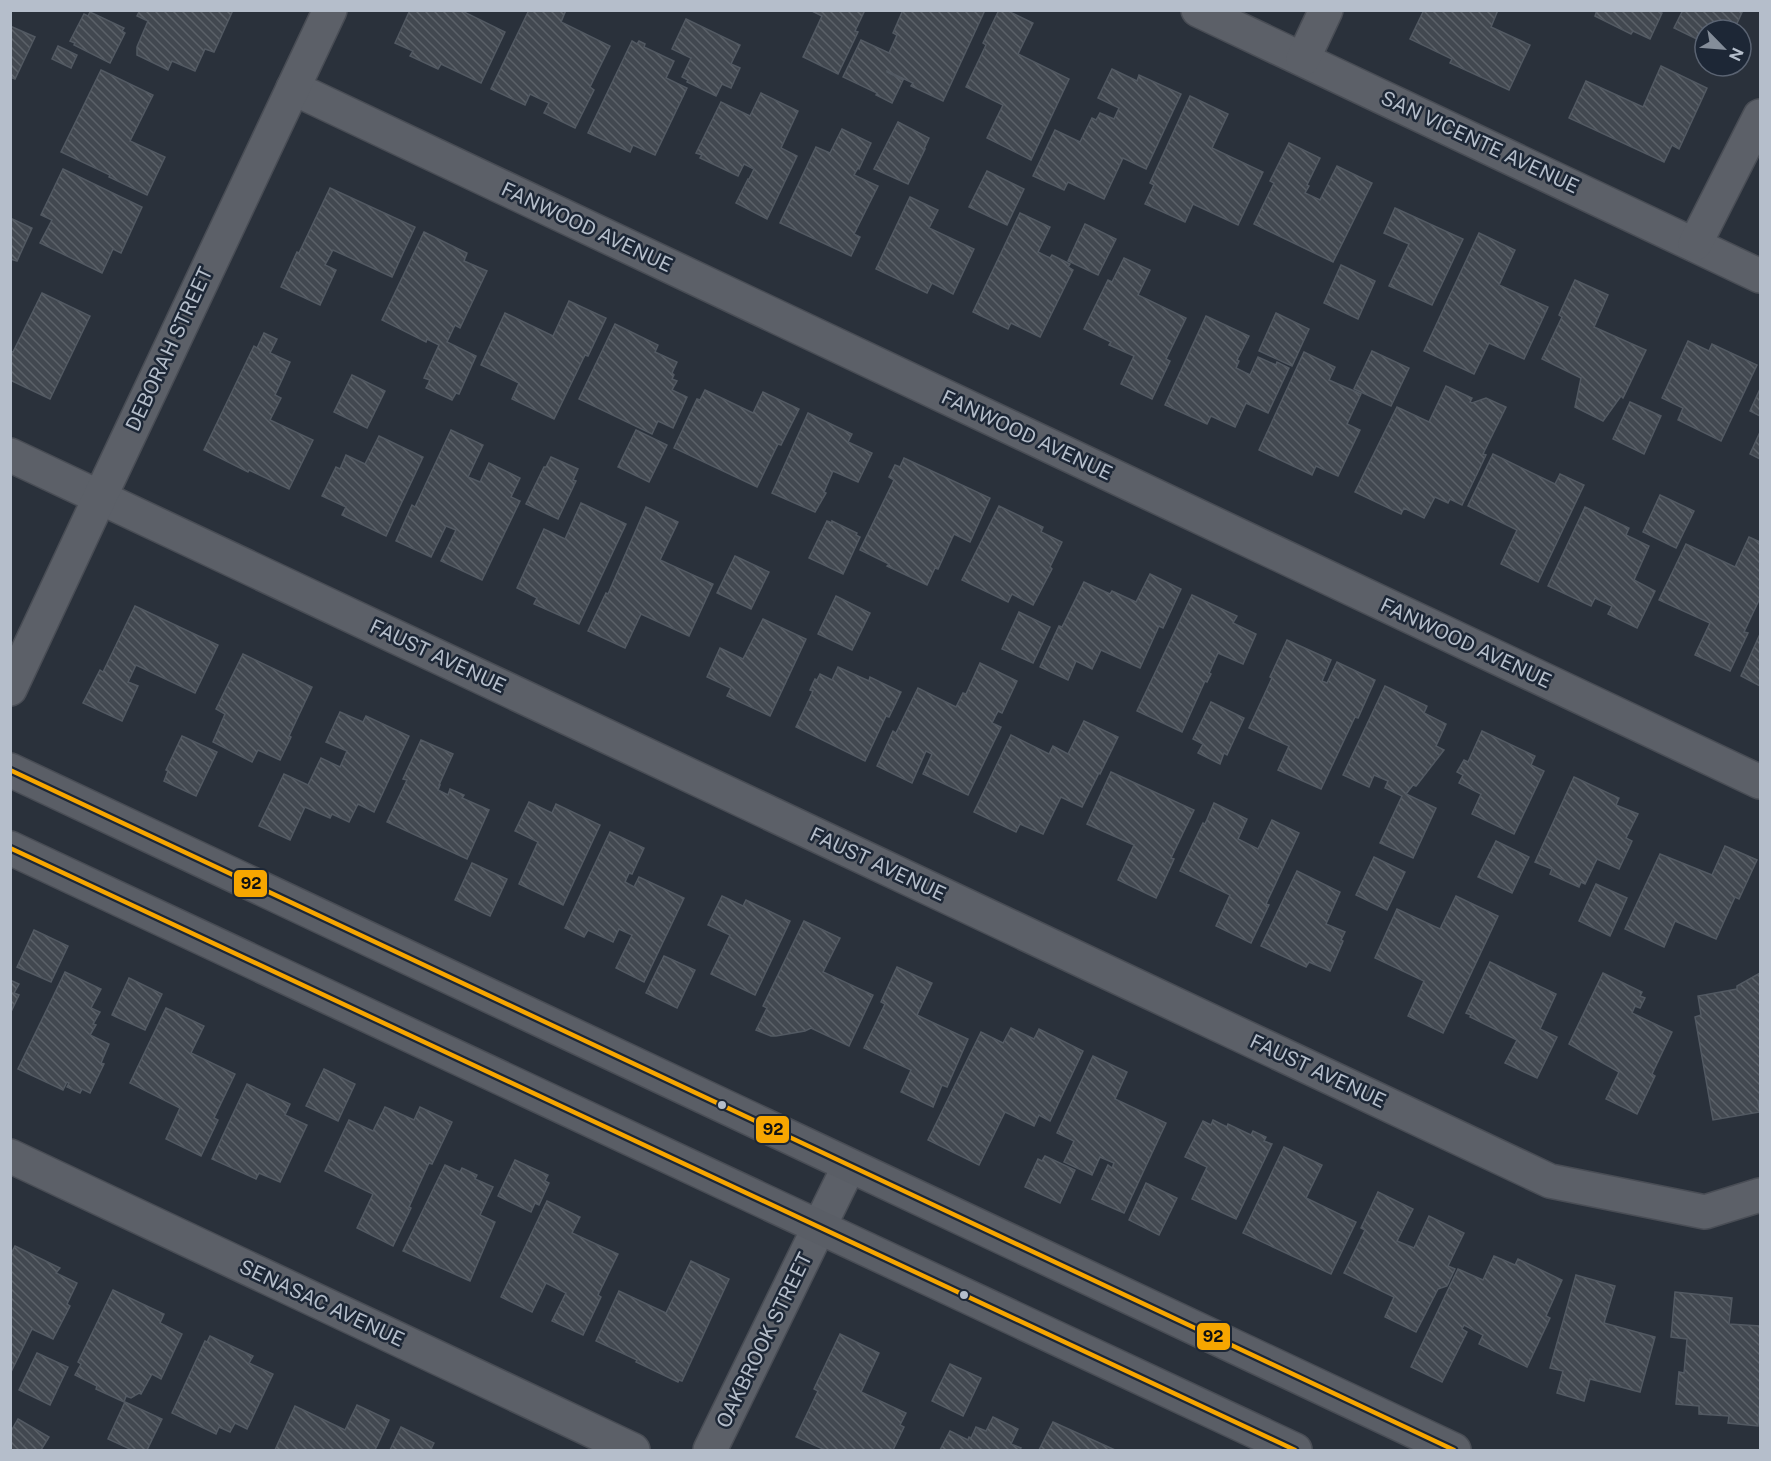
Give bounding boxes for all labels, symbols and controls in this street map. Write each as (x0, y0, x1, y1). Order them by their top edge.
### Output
north arrow (1693, 18, 1753, 78)
text: N (1725, 44, 1747, 64)
street label: SAN VICENTE AVENUE (1377, 86, 1583, 198)
street label: FANWOOD AVENUE (498, 177, 676, 277)
street label: DEBORAH STREET (120, 263, 218, 435)
street label: FANWOOD AVENUE (938, 385, 1116, 485)
street label: FANWOOD AVENUE (1377, 593, 1555, 693)
street label: FAUST AVENUE (366, 614, 510, 698)
street label: FAUST AVENUE (806, 822, 950, 906)
line badge: 92 (233, 869, 268, 898)
text: 92 (241, 874, 261, 893)
street label: FAUST AVENUE (1246, 1029, 1390, 1113)
unlabelled marker (716, 1099, 728, 1111)
line badge: 92 (755, 1115, 790, 1144)
text: 92 (763, 1120, 783, 1139)
street label: OAKBROOK STREET (711, 1248, 817, 1432)
street label: SENASAC AVENUE (236, 1254, 408, 1352)
unlabelled marker (958, 1289, 970, 1301)
line badge: 92 (1196, 1322, 1231, 1351)
text: 92 (1203, 1327, 1223, 1346)

